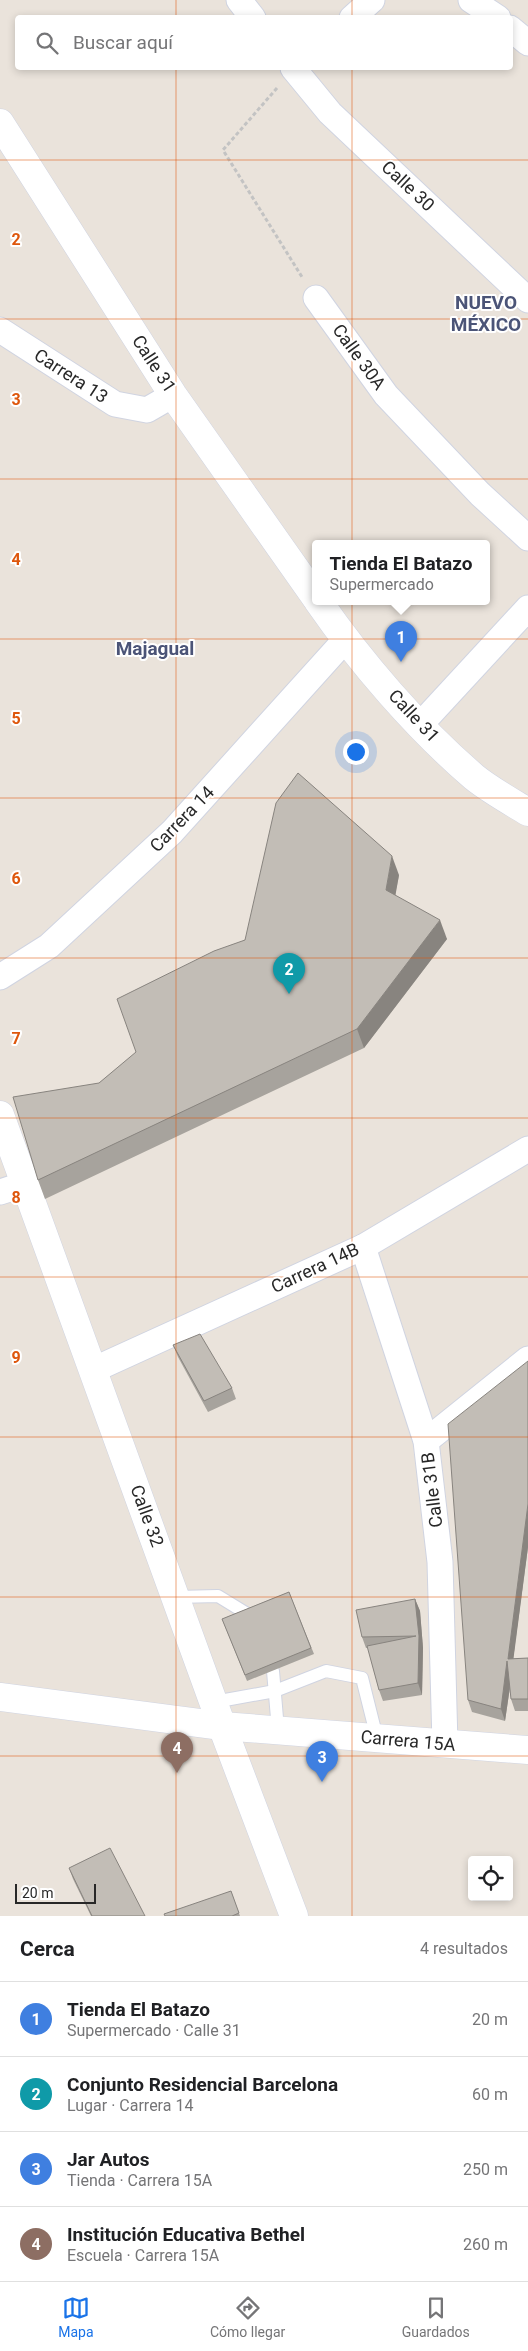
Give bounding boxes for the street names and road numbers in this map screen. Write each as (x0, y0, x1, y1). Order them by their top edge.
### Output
street label: Calle 30 (378, 156, 439, 215)
street label: Calle 30A (329, 320, 390, 394)
street label: Calle 31 (128, 331, 181, 397)
street label: Carrera 13 (31, 344, 112, 407)
street label: Calle 31 (385, 685, 444, 746)
street label: Carrera 14 (145, 781, 218, 856)
street label: Carrera 14B (268, 1238, 362, 1297)
street label: Calle 31B (416, 1451, 447, 1529)
street label: Calle 32 (127, 1482, 168, 1550)
street label: Carrera 15A (360, 1726, 457, 1755)

